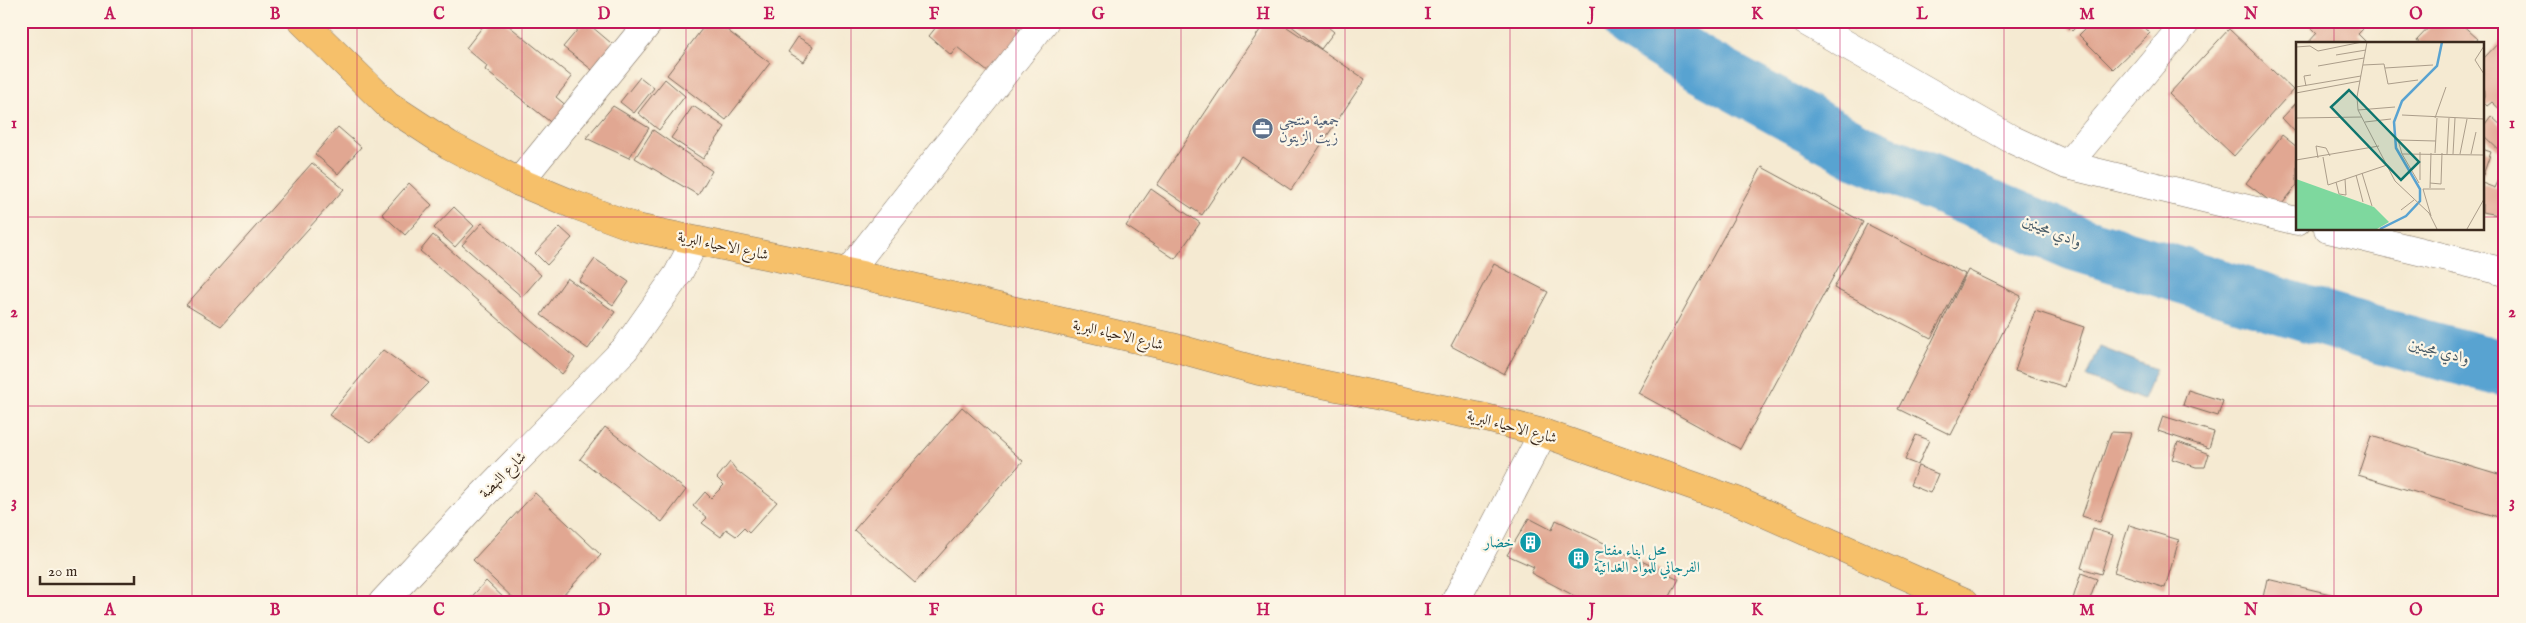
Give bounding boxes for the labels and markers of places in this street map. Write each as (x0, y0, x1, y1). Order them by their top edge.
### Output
place label: جمعية منتجي زيت الزيتون (1279, 111, 1339, 147)
office icon: جمعية منتجي زيت الزيتون (1251, 117, 1275, 141)
building icon: خضار (1518, 530, 1542, 554)
place label: خضار (1482, 533, 1514, 552)
place label: محل ابناء مفتاح الفرجاني للمواد الغدائية (1594, 541, 1700, 579)
building icon: محل ابناء مفتاح الفرجاني للمواد الغدائية (1566, 547, 1590, 571)

